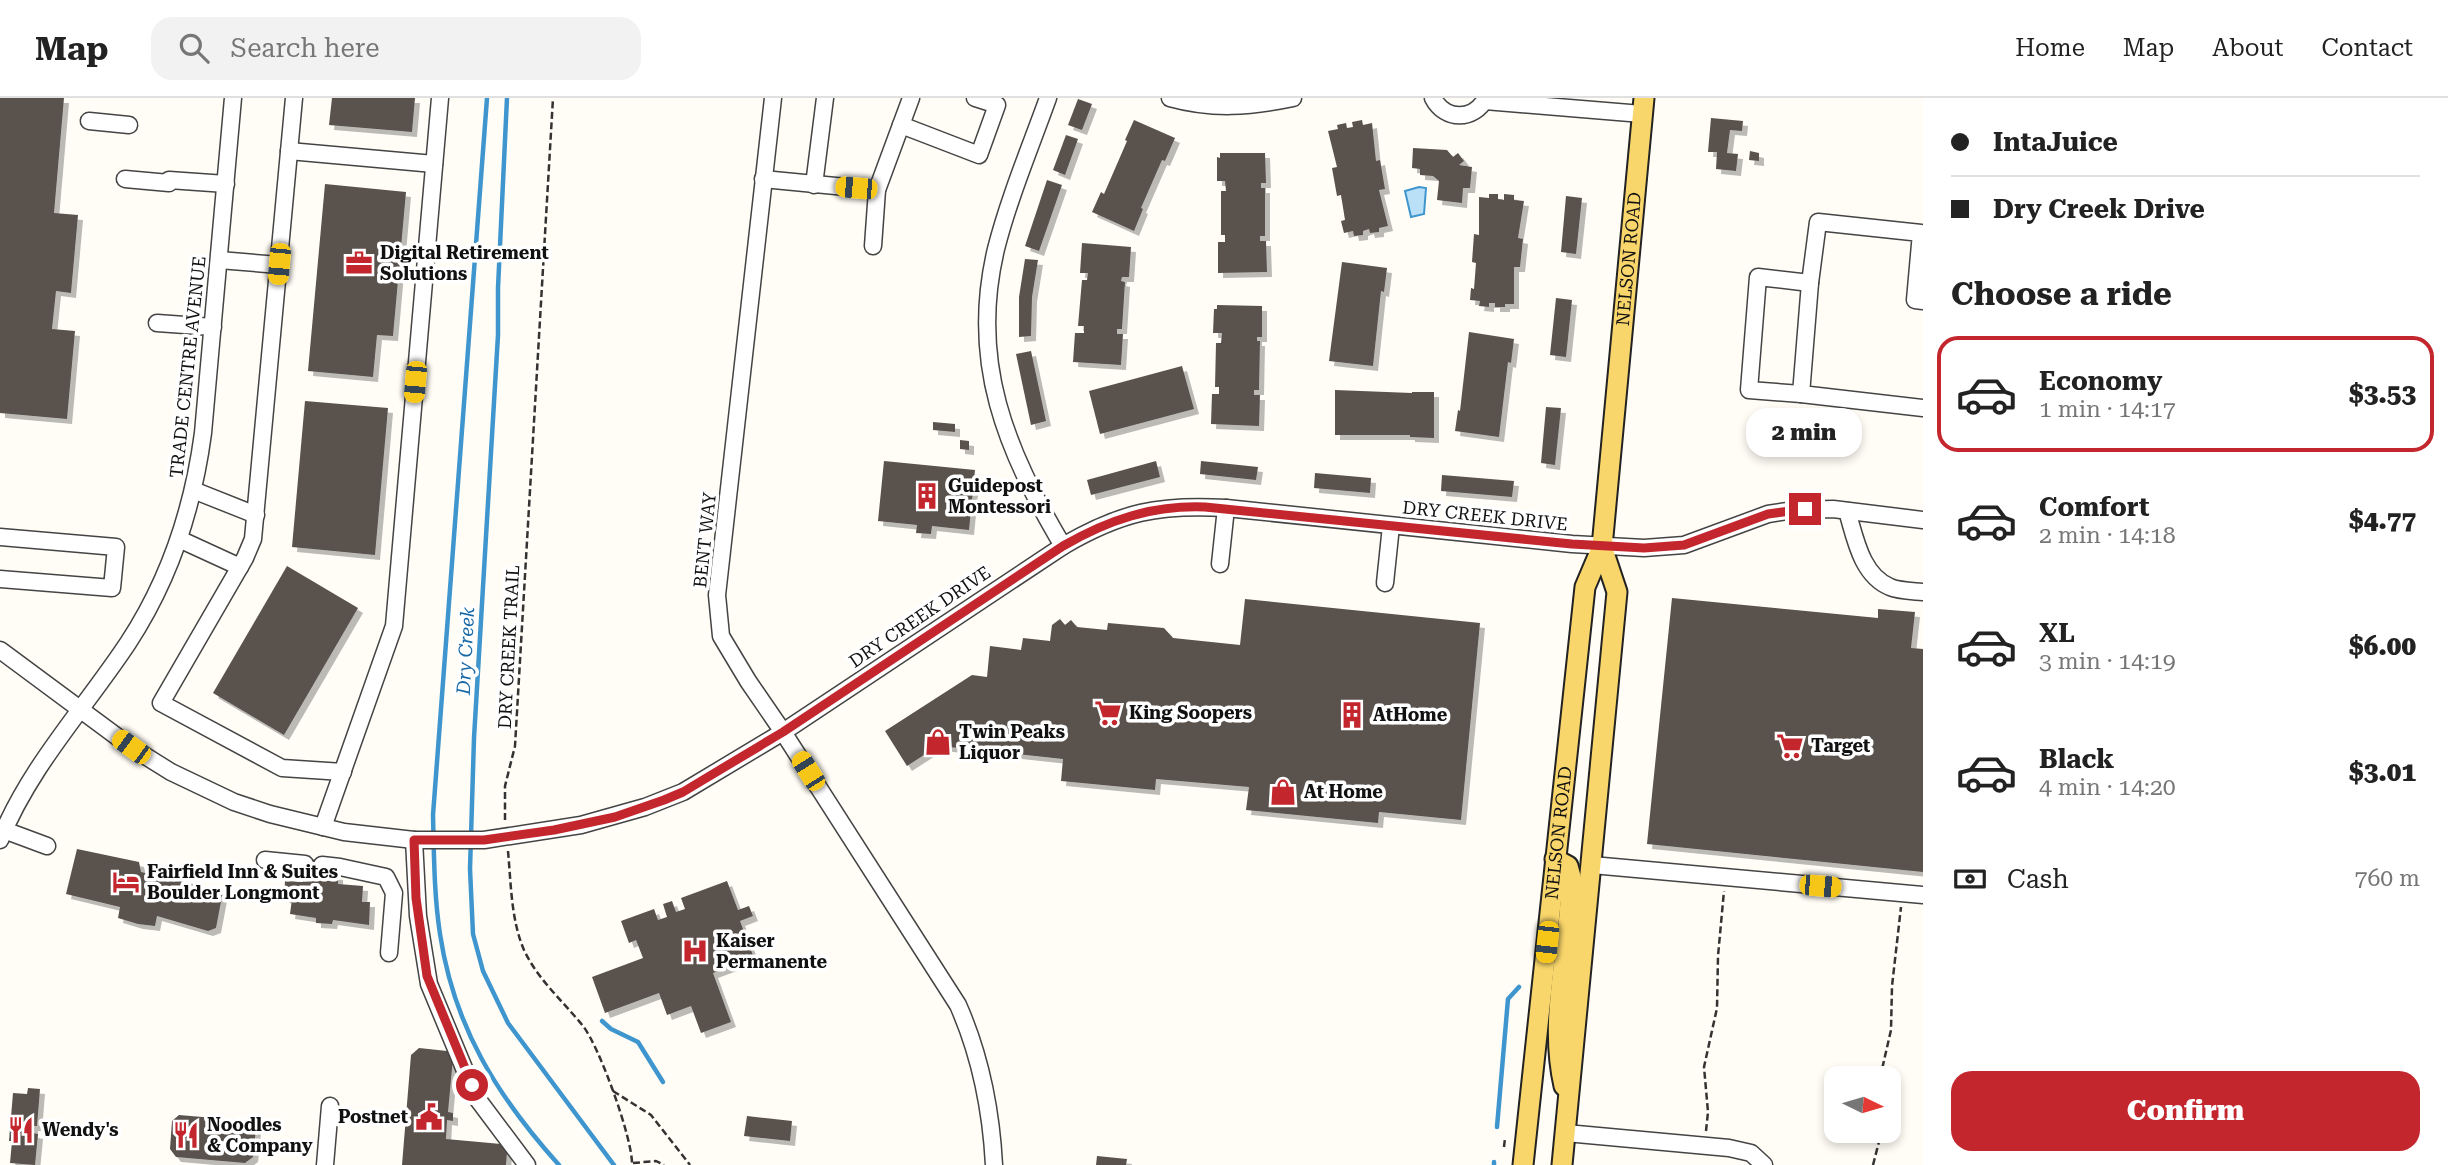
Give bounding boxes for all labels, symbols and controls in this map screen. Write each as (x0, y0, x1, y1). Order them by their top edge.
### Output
search box (151, 17, 641, 80)
text: Map (35, 29, 109, 68)
icon: search (175, 29, 213, 67)
text: Search here (231, 33, 380, 63)
text: Home (2015, 34, 2085, 62)
text: Map (2123, 34, 2174, 62)
text: About (2212, 34, 2283, 62)
text: Contact (2321, 34, 2413, 62)
text: IntaJuice (1993, 127, 2118, 157)
car (835, 176, 878, 200)
street label: NELSON ROAD (1612, 191, 1645, 327)
text: Dry Creek Drive (1993, 194, 2205, 224)
car (267, 242, 292, 286)
place label: Digital Retirement Solutions (380, 242, 549, 284)
office icon: Digital Retirement Solutions (344, 248, 374, 278)
street label: TRADE CENTRE AVENUE (165, 255, 210, 479)
text: Choose a ride (1951, 275, 2172, 313)
car (403, 360, 428, 404)
icon: car (1955, 363, 2018, 426)
text: Economy (2039, 366, 2162, 396)
text: $3.53 (2349, 379, 2416, 409)
text: 1 min · 14:17 (2039, 396, 2176, 423)
callout: 2 min (1747, 408, 1863, 456)
text: 2 min (1772, 419, 1836, 446)
place label: Guidepost Montessori (948, 475, 1051, 517)
building icon: Guidepost Montessori (912, 481, 942, 511)
icon: car (1955, 489, 2018, 552)
street label: BENT WAY (689, 490, 720, 589)
text: Comfort (2039, 492, 2149, 522)
route end (1789, 493, 1821, 525)
street label: DRY CREEK DRIVE (1401, 496, 1569, 535)
text: $4.77 (2349, 505, 2416, 535)
text: 2 min · 14:18 (2039, 522, 2176, 549)
street label: DRY CREEK DRIVE (845, 561, 994, 672)
street label: DRY CREEK TRAIL (494, 565, 523, 729)
water label: Dry Creek (452, 606, 479, 697)
icon: car (1955, 615, 2018, 678)
text: XL (2039, 618, 2075, 648)
text: $6.00 (2349, 631, 2416, 661)
text: 3 min · 14:19 (2039, 648, 2176, 675)
supermarket icon: King Soopers (1093, 698, 1123, 728)
building icon: AtHome (1337, 700, 1367, 730)
place label: King Soopers (1129, 702, 1252, 723)
place label: AtHome (1373, 704, 1448, 725)
place label: Twin Peaks Liquor (959, 721, 1065, 763)
car (108, 726, 155, 768)
shop icon: Twin Peaks Liquor (923, 727, 953, 757)
supermarket icon: Target (1775, 731, 1805, 761)
place label: Target (1811, 735, 1870, 756)
icon: car (1955, 741, 2018, 804)
text: Black (2039, 744, 2114, 774)
car (788, 748, 829, 794)
text: $3.01 (2349, 757, 2416, 787)
street label: NELSON ROAD (1541, 765, 1576, 901)
text: 4 min · 14:20 (2039, 774, 2176, 801)
shop icon: At Home (1268, 777, 1298, 807)
place label: At Home (1304, 781, 1383, 802)
icon: cash (1951, 860, 1989, 898)
place label: Fairfield Inn & Suites Boulder Longmont (147, 861, 338, 903)
text: Cash (2007, 864, 2069, 894)
text: 760 m (2355, 865, 2420, 892)
hotel icon: Fairfield Inn & Suites Boulder Longmont (111, 867, 141, 897)
car (1799, 874, 1842, 898)
car (1535, 920, 1560, 964)
place label: Kaiser Permanente (716, 930, 827, 972)
hospital icon: Kaiser Permanente (680, 936, 710, 966)
north arrow (1824, 1066, 1900, 1143)
map controls (1824, 1066, 1901, 1143)
route start (456, 1069, 488, 1101)
button: Confirm (1951, 1071, 2420, 1151)
public building icon: Postnet (414, 1102, 444, 1132)
place label: Postnet (338, 1106, 408, 1127)
place label: Noodles & Company (207, 1114, 313, 1156)
restaurant icon: Wendy's (6, 1115, 36, 1145)
place label: Wendy's (42, 1119, 119, 1140)
restaurant icon: Noodles & Company (171, 1120, 201, 1150)

